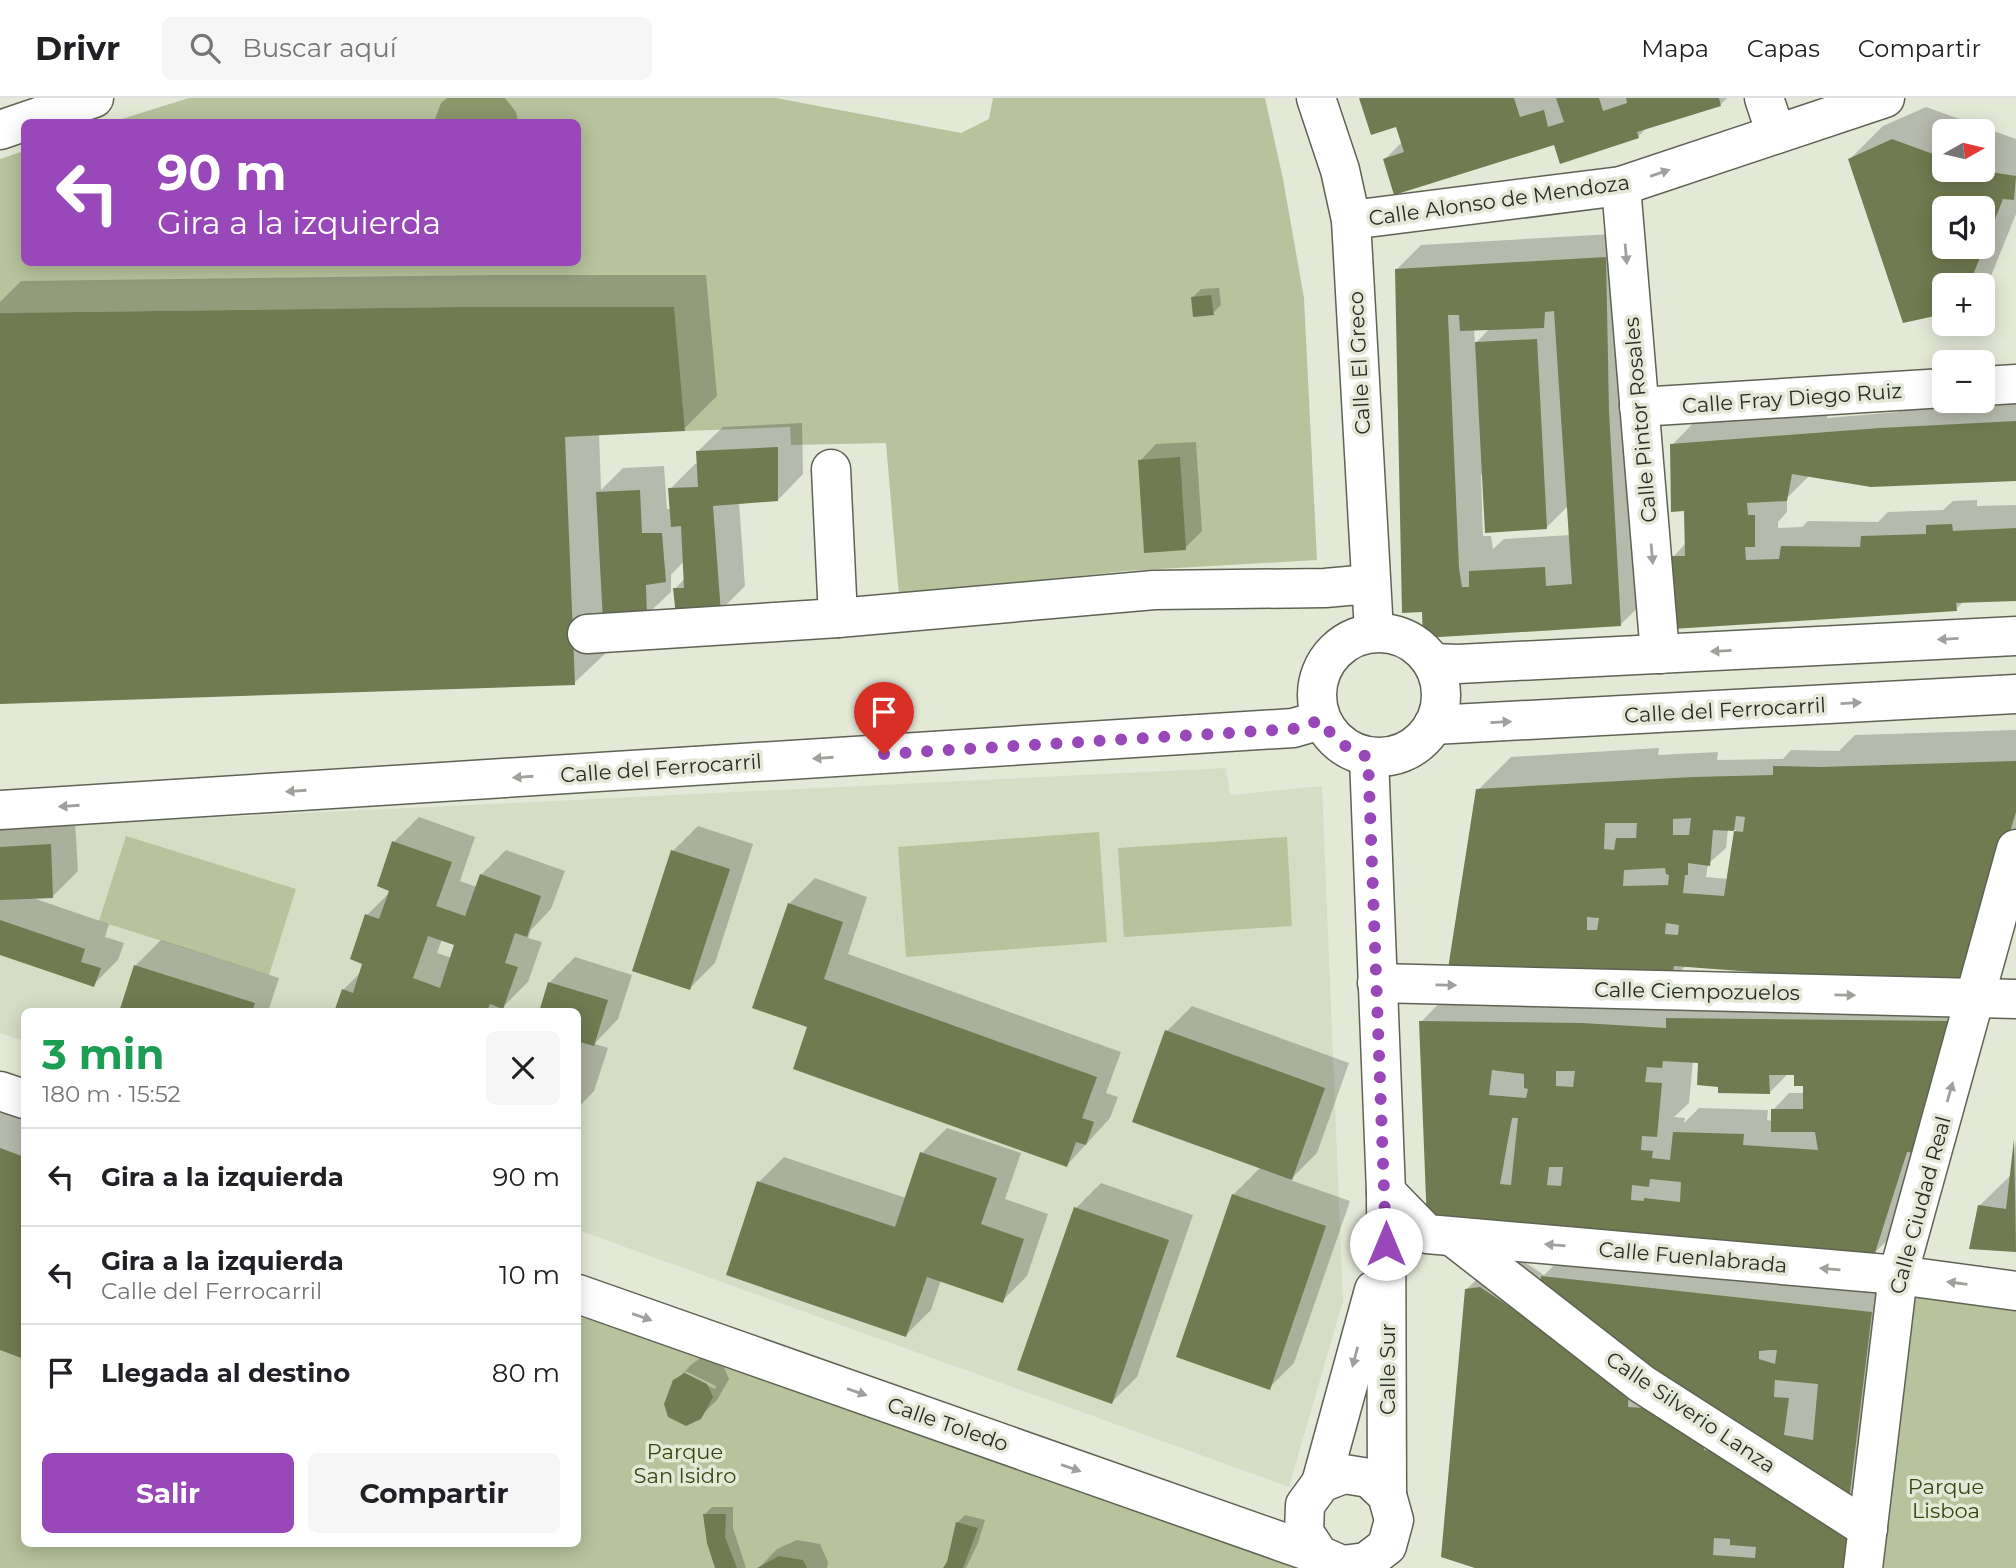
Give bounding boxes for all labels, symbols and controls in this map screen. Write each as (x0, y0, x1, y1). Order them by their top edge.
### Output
search box (162, 17, 652, 80)
text: Drivr (35, 28, 120, 68)
icon: search (186, 29, 224, 67)
text: Buscar aquí (242, 32, 397, 64)
text: Mapa (1641, 34, 1709, 63)
text: Capas (1747, 34, 1820, 63)
text: Compartir (1858, 34, 1981, 63)
north arrow (1932, 119, 1995, 182)
map controls (1932, 119, 1995, 413)
text: 90 m (157, 143, 287, 202)
icon: left (42, 147, 133, 238)
one-way arrow (1650, 167, 1671, 178)
street label: Calle Alonso de Mendoza (1367, 169, 1631, 231)
button: sound (1932, 196, 1995, 259)
text: Gira a la izquierda (157, 203, 441, 242)
one-way arrow (1621, 244, 1632, 266)
button: + (1932, 273, 1995, 336)
street label: Calle El Greco (1343, 291, 1375, 435)
street label: Calle Pintor Rosales (1619, 316, 1661, 524)
button: − (1932, 350, 1995, 413)
street label: Calle Fray Diego Ruiz (1681, 378, 1903, 418)
one-way arrow (1647, 544, 1658, 566)
one-way arrow (1937, 634, 1959, 645)
one-way arrow (1709, 645, 1731, 656)
pin (854, 682, 914, 754)
street label: Calle del Ferrocarril (1624, 692, 1826, 728)
icon: arrive (865, 693, 903, 731)
one-way arrow (1840, 697, 1862, 708)
one-way arrow (1491, 716, 1513, 727)
street label: Calle del Ferrocarril (559, 748, 763, 788)
one-way arrow (812, 752, 834, 763)
one-way arrow (511, 772, 533, 783)
one-way arrow (284, 786, 306, 797)
one-way arrow (57, 801, 79, 812)
street label: Calle Ciempozuelos (1594, 977, 1800, 1005)
one-way arrow (1435, 979, 1457, 991)
one-way arrow (1834, 989, 1856, 1000)
text: 3 min (42, 1028, 164, 1080)
button: close (486, 1031, 560, 1105)
text: 180 m · 15:52 (42, 1080, 181, 1108)
one-way arrow (1945, 1081, 1956, 1103)
street label: Calle Ciudad Real (1884, 1113, 1956, 1297)
icon: left (42, 1158, 80, 1196)
text: Gira a la izquierda (101, 1161, 344, 1193)
text: 90 m (493, 1161, 560, 1193)
position arrow (1349, 1207, 1423, 1281)
street label: Calle Fuenlabrada (1598, 1236, 1788, 1278)
one-way arrow (1544, 1240, 1566, 1251)
text: Gira a la izquierda (101, 1245, 344, 1277)
icon: left (42, 1256, 80, 1294)
text: 10 m (499, 1259, 560, 1291)
one-way arrow (1819, 1264, 1841, 1275)
text: Calle del Ferrocarril (101, 1277, 322, 1305)
one-way arrow (1946, 1278, 1968, 1289)
one-way arrow (631, 1312, 652, 1323)
street label: Calle Sur (1375, 1323, 1400, 1415)
street label: Calle Silverio Lanza (1601, 1346, 1781, 1478)
one-way arrow (1350, 1347, 1360, 1368)
icon: arrive (42, 1354, 80, 1392)
text: Llegada al destino (101, 1357, 350, 1389)
text: 80 m (492, 1357, 560, 1389)
one-way arrow (846, 1387, 867, 1398)
street label: Calle Toledo (884, 1392, 1012, 1456)
park label: Parque San Isidro (634, 1439, 736, 1488)
button: Salir (42, 1453, 294, 1533)
button: Compartir (308, 1453, 560, 1533)
one-way arrow (1061, 1462, 1082, 1473)
park label: Parque Lisboa (1908, 1474, 1984, 1523)

